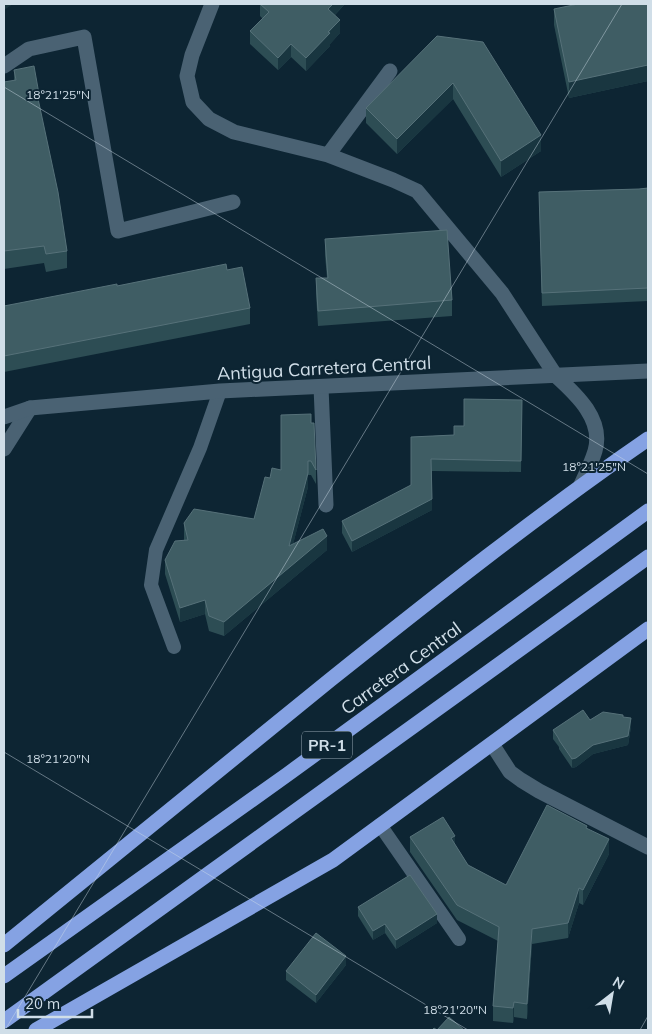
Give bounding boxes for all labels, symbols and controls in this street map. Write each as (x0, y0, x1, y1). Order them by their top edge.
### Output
text: 18°21'25"N (26, 87, 90, 102)
street label: Antigua Carretera Central (216, 351, 432, 385)
text: 18°21'25"N (562, 459, 626, 474)
street label: Carretera Central (336, 617, 466, 719)
road number: PR-1 (302, 732, 352, 758)
text: 18°21'20"N (26, 751, 90, 766)
north arrow (587, 969, 637, 1019)
text: N (610, 972, 628, 993)
scale bar (18, 986, 91, 1018)
text: 20 m (25, 994, 60, 1013)
text: 18°21'20"N (423, 1002, 487, 1017)

